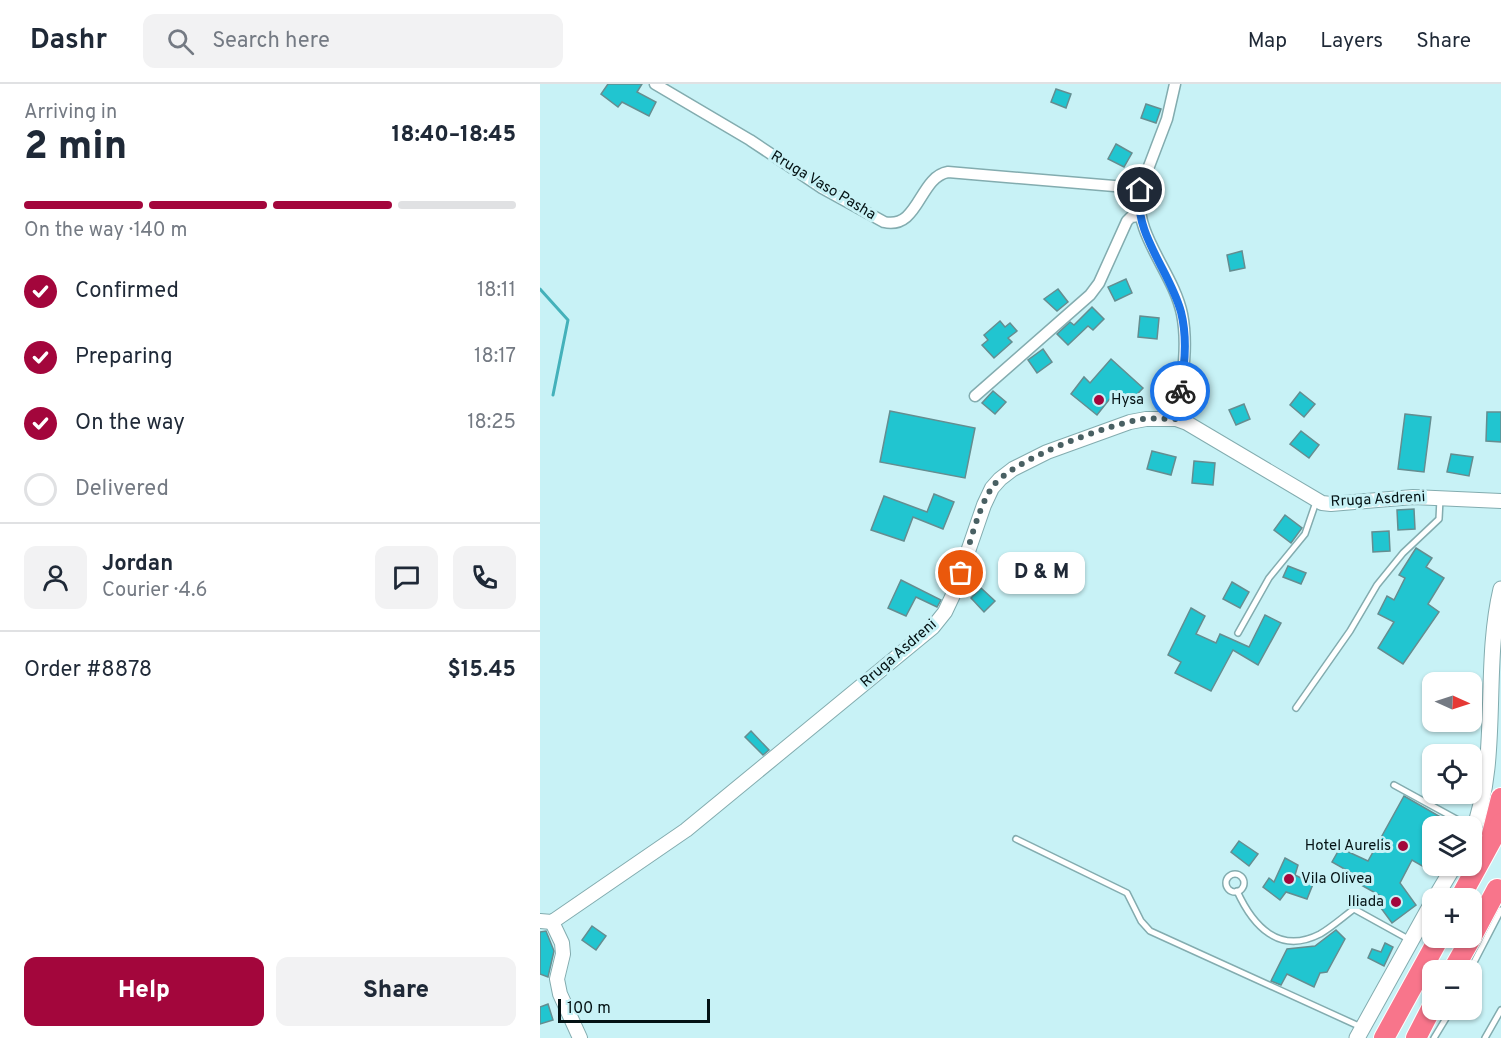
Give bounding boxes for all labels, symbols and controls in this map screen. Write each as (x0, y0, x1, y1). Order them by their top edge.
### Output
search box (143, 14, 563, 68)
text: Dashr (30, 23, 107, 59)
icon: search (164, 25, 197, 58)
text: Search here (212, 28, 330, 55)
text: Map (1248, 28, 1287, 55)
text: Layers (1320, 28, 1383, 55)
text: Share (1416, 28, 1471, 55)
text: Arriving in (24, 100, 117, 126)
text: 18:40–18:45 (392, 122, 516, 149)
text: 2 min (24, 124, 127, 173)
street label: Rruga Vaso Pasha (767, 147, 879, 225)
pin (1114, 164, 1165, 215)
icon: home (1123, 173, 1156, 206)
text: On the way · 140 m (24, 218, 187, 244)
icon: check (24, 275, 57, 308)
text: Confirmed (75, 278, 179, 305)
text: 18:11 (477, 278, 516, 304)
icon: check (24, 341, 57, 374)
text: Preparing (75, 344, 173, 371)
text: 18:17 (474, 344, 516, 370)
courier (1150, 361, 1210, 421)
icon: bike (1164, 375, 1197, 408)
place label: Hysa (1111, 391, 1144, 410)
marker: Hysa (1092, 393, 1106, 407)
icon: check (24, 407, 57, 440)
text: On the way (75, 410, 185, 437)
text: 18:25 (467, 410, 516, 436)
text: Delivered (75, 476, 169, 503)
street label: Rruga Asdreni (1330, 488, 1426, 512)
button: person (24, 546, 87, 609)
button: chat (375, 546, 438, 609)
button: phone (453, 546, 516, 609)
pin (935, 547, 986, 598)
text: Jordan (102, 551, 173, 578)
callout: D & M (997, 552, 1084, 594)
icon: bag (944, 556, 977, 589)
text: D & M (1014, 560, 1069, 586)
text: Courier · 4.6 (102, 578, 207, 604)
street label: Rruga Asdreni (857, 616, 941, 692)
text: Order #8878 (24, 657, 152, 684)
text: $15.45 (448, 657, 516, 684)
north arrow (1422, 672, 1482, 732)
map controls (1422, 672, 1482, 1020)
button: locate (1422, 744, 1482, 804)
button: layers (1422, 816, 1482, 876)
place label: Hotel Aurelis (1305, 837, 1391, 856)
marker: Hotel Aurelis (1396, 839, 1410, 853)
place label: Vila Olivea (1301, 870, 1372, 889)
marker: Vila Olivea (1282, 872, 1296, 886)
button: + (1422, 888, 1482, 948)
place label: Iliada (1348, 893, 1384, 912)
marker: Iliada (1389, 895, 1403, 909)
button: Help (24, 957, 264, 1026)
button: Share (276, 957, 516, 1026)
button: − (1422, 960, 1482, 1020)
scale bar (558, 996, 710, 1024)
text: 100 m (567, 999, 611, 1019)

